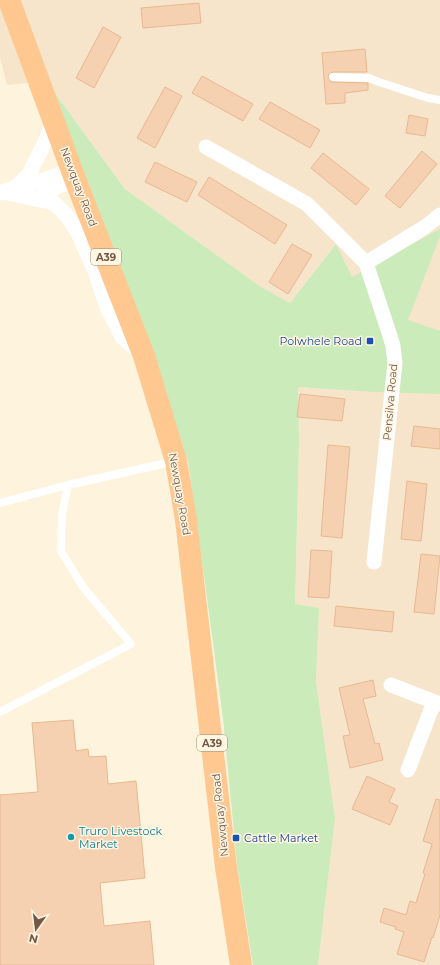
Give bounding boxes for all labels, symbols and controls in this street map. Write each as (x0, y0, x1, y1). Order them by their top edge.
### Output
street label: Newquay Road (57, 145, 101, 229)
road number: A39 (91, 249, 121, 265)
place label: Polwhele Road (279, 334, 362, 348)
marker: Polwhele Road (365, 336, 375, 346)
street label: Pensilva Road (380, 363, 400, 441)
street label: Newquay Road (166, 452, 194, 536)
road number: A39 (197, 735, 227, 751)
street label: Newquay Road (209, 773, 231, 857)
place label: Truro Livestock Market (79, 824, 163, 851)
place label: Cattle Market (244, 831, 319, 845)
marker: Truro Livestock Market (66, 832, 76, 842)
marker: Cattle Market (231, 833, 241, 843)
north arrow (16, 909, 56, 949)
text: N (28, 931, 40, 947)

